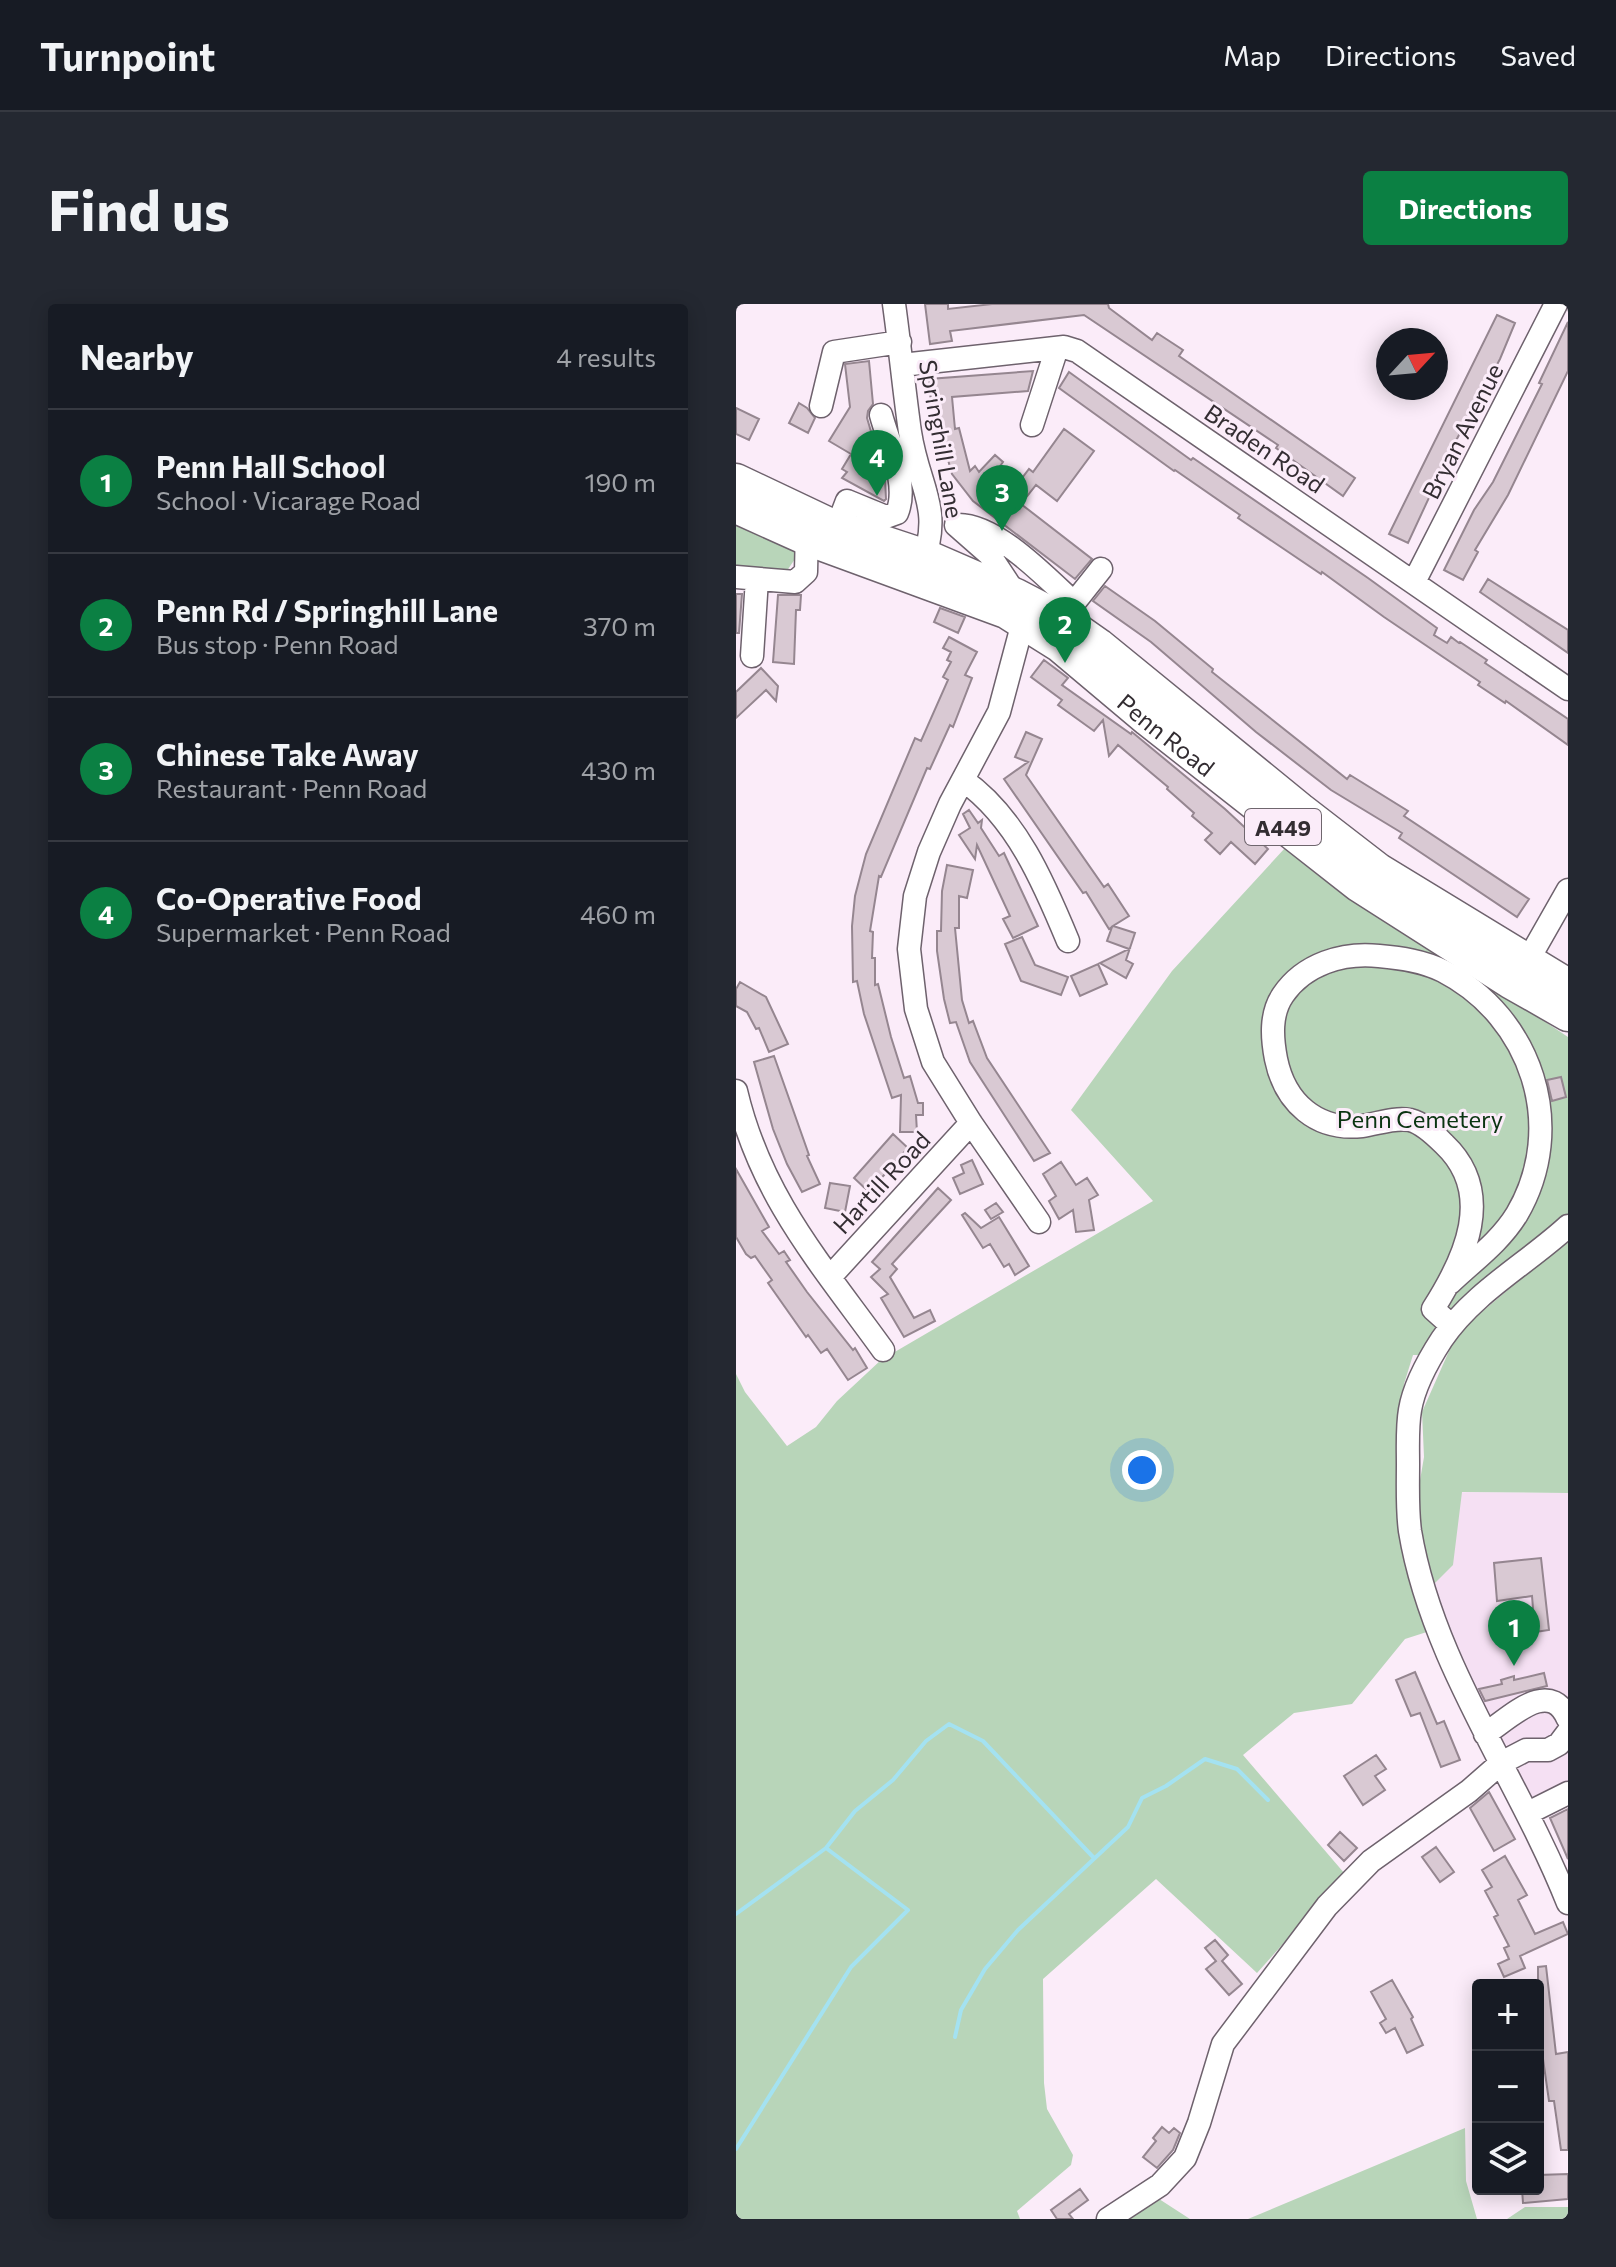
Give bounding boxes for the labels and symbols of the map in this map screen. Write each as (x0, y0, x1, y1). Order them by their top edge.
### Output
north arrow (1376, 328, 1448, 400)
street label: Springhill Lane (914, 358, 970, 520)
street label: Bryan Avenue (1415, 358, 1509, 504)
street label: Braden Road (1200, 397, 1330, 499)
pin: 4 (851, 430, 903, 496)
pin: 3 (976, 465, 1028, 531)
pin: 2 (1039, 597, 1091, 663)
street label: Penn Road (1112, 687, 1221, 782)
road number: A449 (1245, 809, 1321, 845)
park label: Penn Cemetery (1337, 1104, 1503, 1133)
street label: Hartill Road (826, 1125, 936, 1239)
your location (1122, 1450, 1162, 1490)
pin: 1 (1488, 1600, 1540, 1666)

